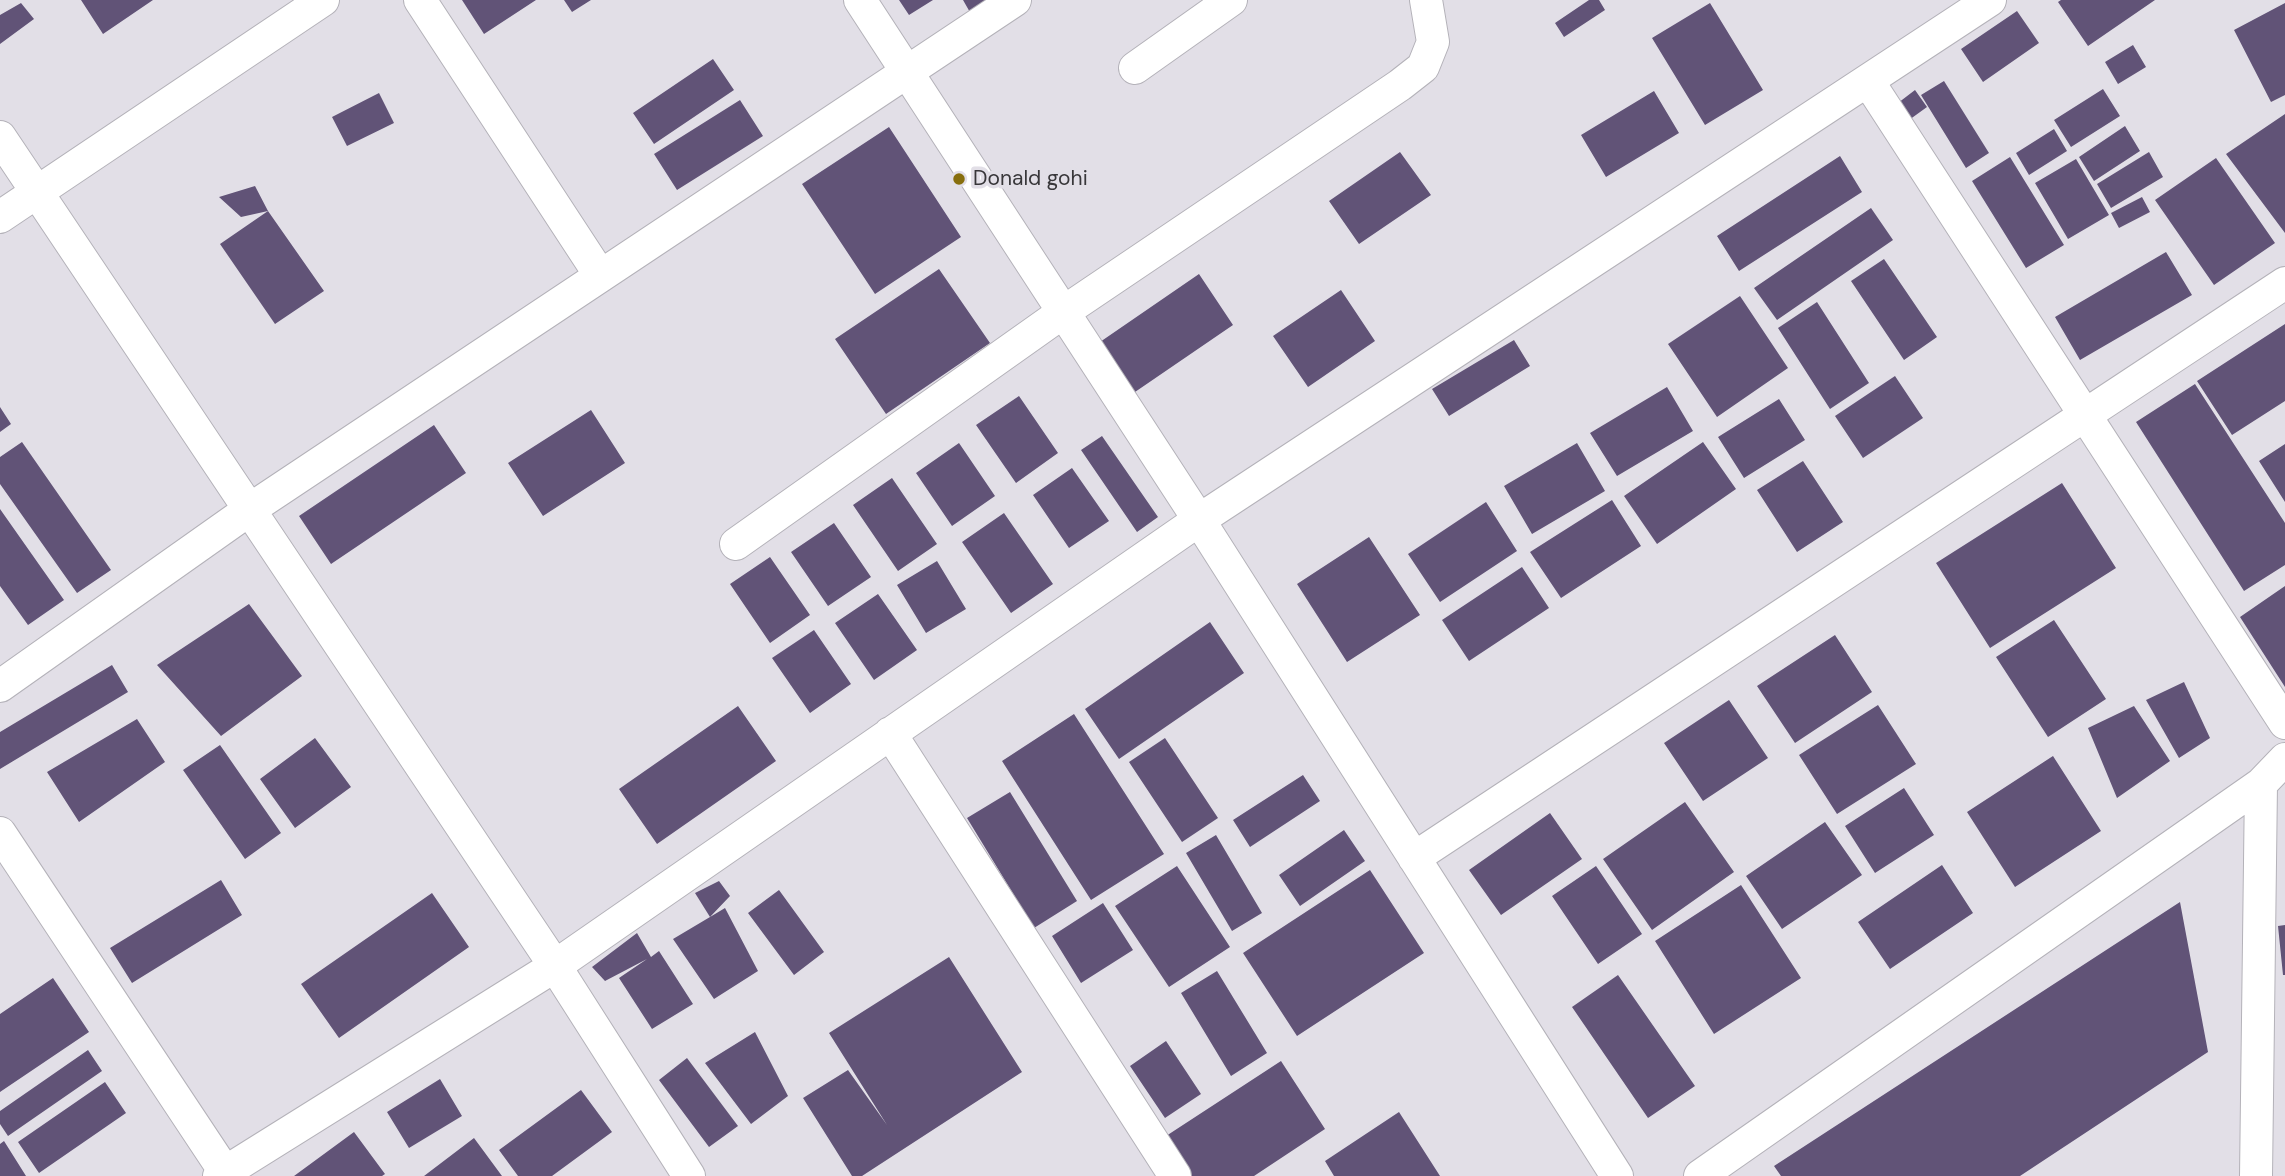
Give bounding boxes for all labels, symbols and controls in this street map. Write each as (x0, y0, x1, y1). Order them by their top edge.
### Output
place label: Donald gohi (973, 166, 1088, 192)
marker: Donald gohi (951, 171, 967, 187)

